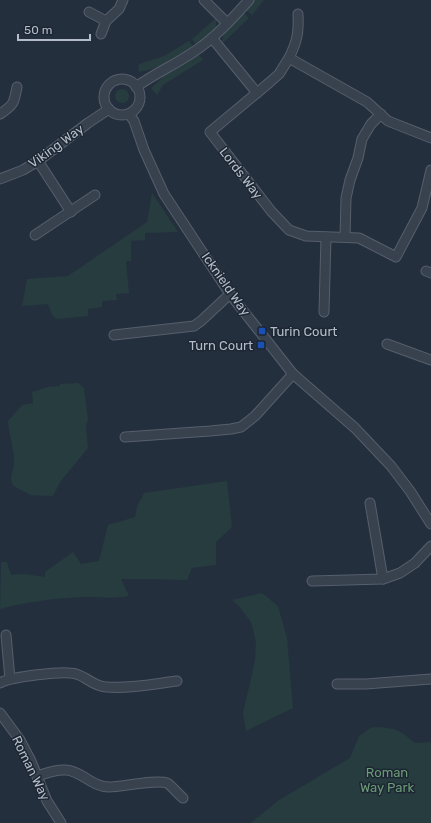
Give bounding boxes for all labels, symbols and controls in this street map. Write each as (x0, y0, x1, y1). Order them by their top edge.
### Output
scale bar (18, 16, 90, 42)
text: 50 m (24, 23, 52, 37)
street label: Viking Way (26, 121, 87, 172)
street label: Lords Way (216, 144, 266, 202)
street label: Icknield Way (199, 249, 253, 319)
place label: Turin Court (270, 324, 337, 339)
marker: Turin Court (257, 326, 267, 336)
place label: Turn Court (189, 338, 253, 353)
marker: Turn Court (256, 340, 266, 350)
street label: Roman Way (9, 733, 53, 803)
park label: Roman Way Park (360, 765, 414, 795)

